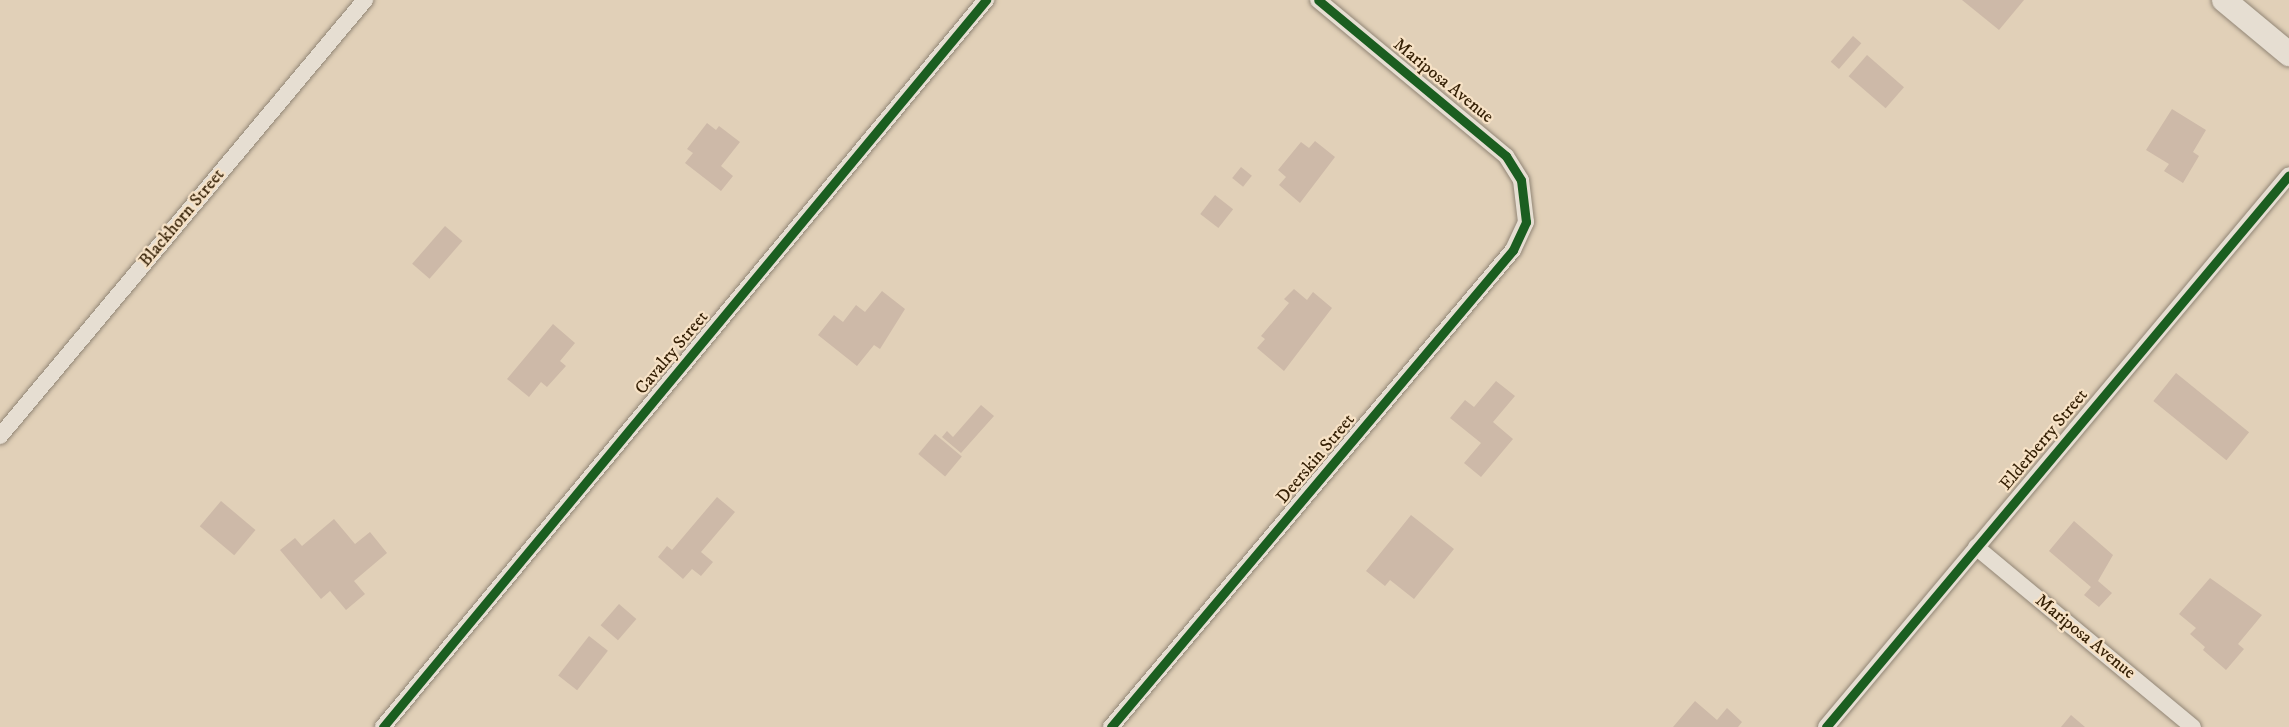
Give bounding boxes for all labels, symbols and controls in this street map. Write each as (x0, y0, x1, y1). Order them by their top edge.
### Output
street label: Mariposa Avenue (1389, 34, 1497, 128)
street label: Blackhorn Street (135, 164, 229, 272)
street label: Cavalry Street (631, 307, 713, 399)
street label: Elderberry Street (1995, 385, 2093, 495)
street label: Deerskin Street (1272, 410, 1360, 508)
street label: Mariposa Avenue (2031, 590, 2139, 684)

